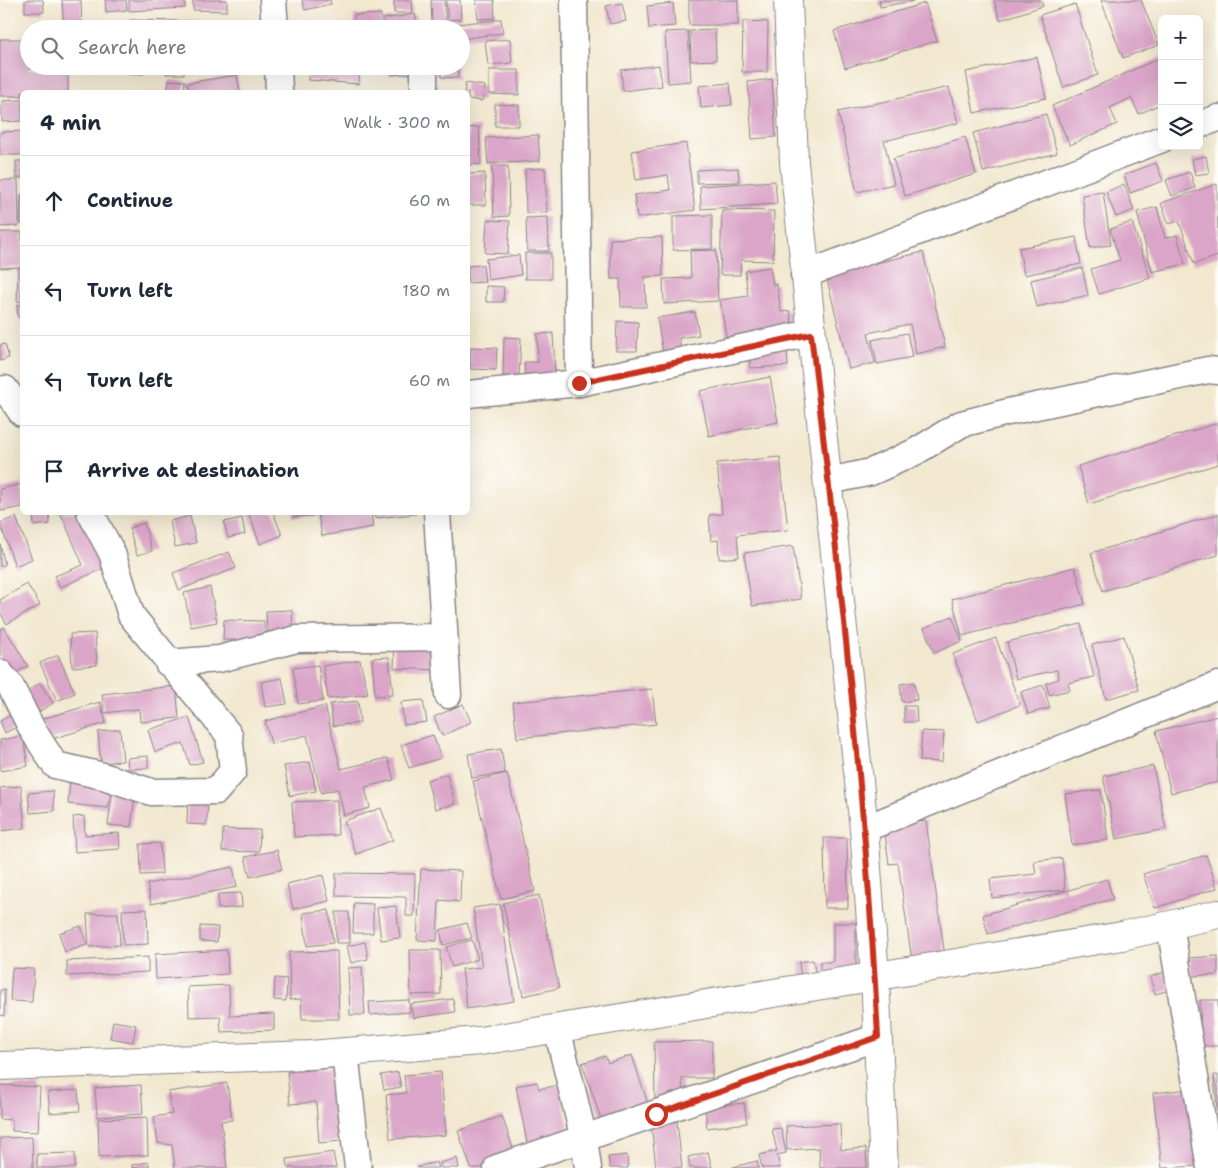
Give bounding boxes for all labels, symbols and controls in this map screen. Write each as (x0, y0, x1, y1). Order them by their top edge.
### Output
map controls (1158, 15, 1203, 150)
button: + (1158, 15, 1203, 60)
search box (20, 20, 470, 75)
icon: search (38, 34, 66, 62)
text: Search here (78, 35, 187, 60)
button: − (1158, 60, 1203, 105)
button: layers (1158, 105, 1203, 150)
text: 4 min (40, 109, 101, 137)
text: Walk · 300 m (343, 112, 450, 133)
icon: ahead (40, 187, 68, 215)
text: Continue (87, 188, 173, 213)
text: 60 m (409, 190, 450, 211)
icon: left (40, 277, 68, 305)
text: Turn left (87, 278, 173, 303)
text: 180 m (402, 280, 450, 301)
icon: left (40, 367, 68, 395)
text: Turn left (87, 368, 173, 393)
text: 60 m (409, 370, 450, 391)
route end (568, 372, 591, 395)
icon: arrive (40, 457, 68, 485)
text: Arrive at destination (87, 458, 299, 483)
route start (645, 1103, 668, 1126)

